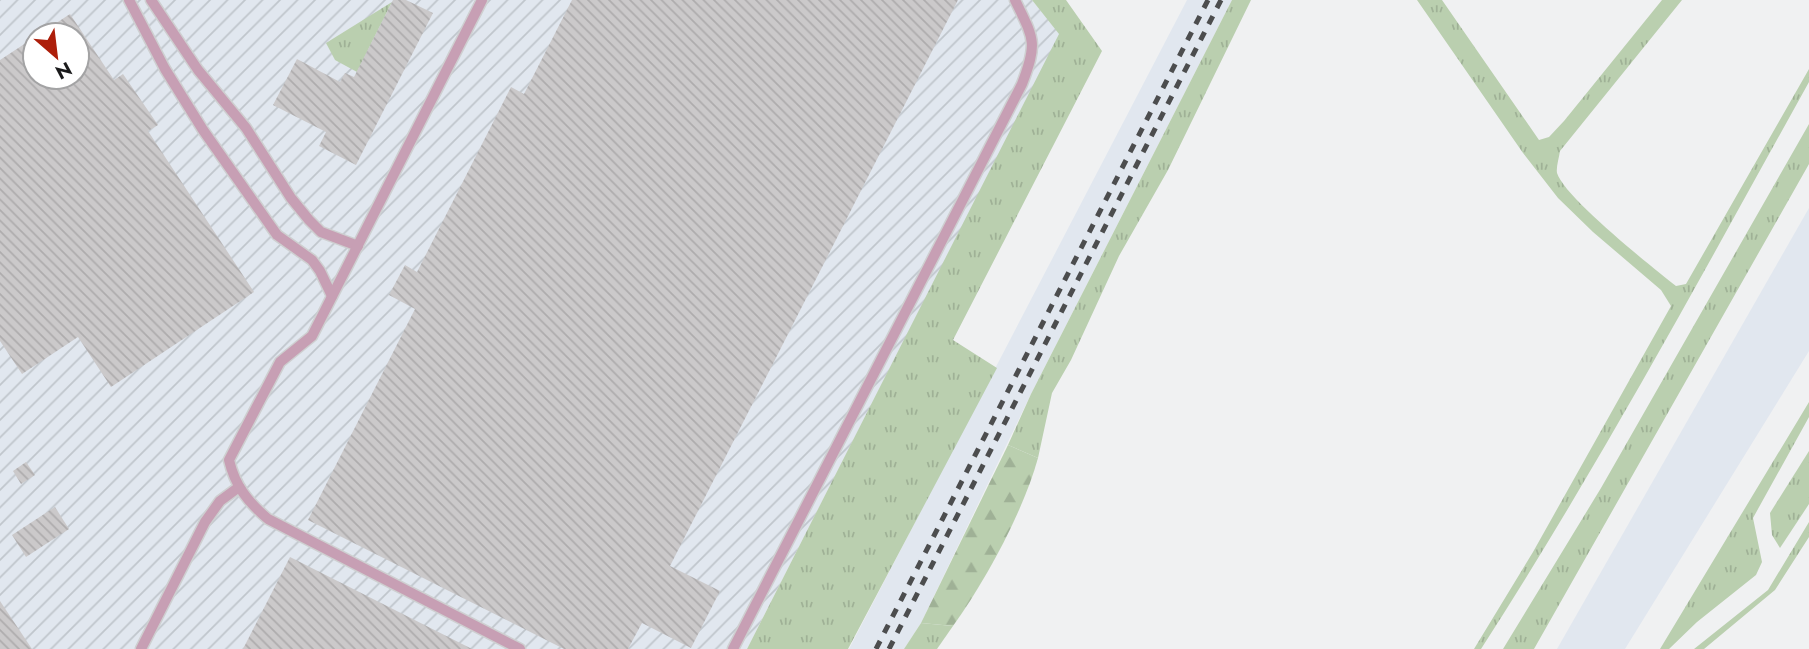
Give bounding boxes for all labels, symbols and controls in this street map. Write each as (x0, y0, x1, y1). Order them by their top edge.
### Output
north arrow (21, 21, 91, 91)
text: N (51, 55, 77, 86)

